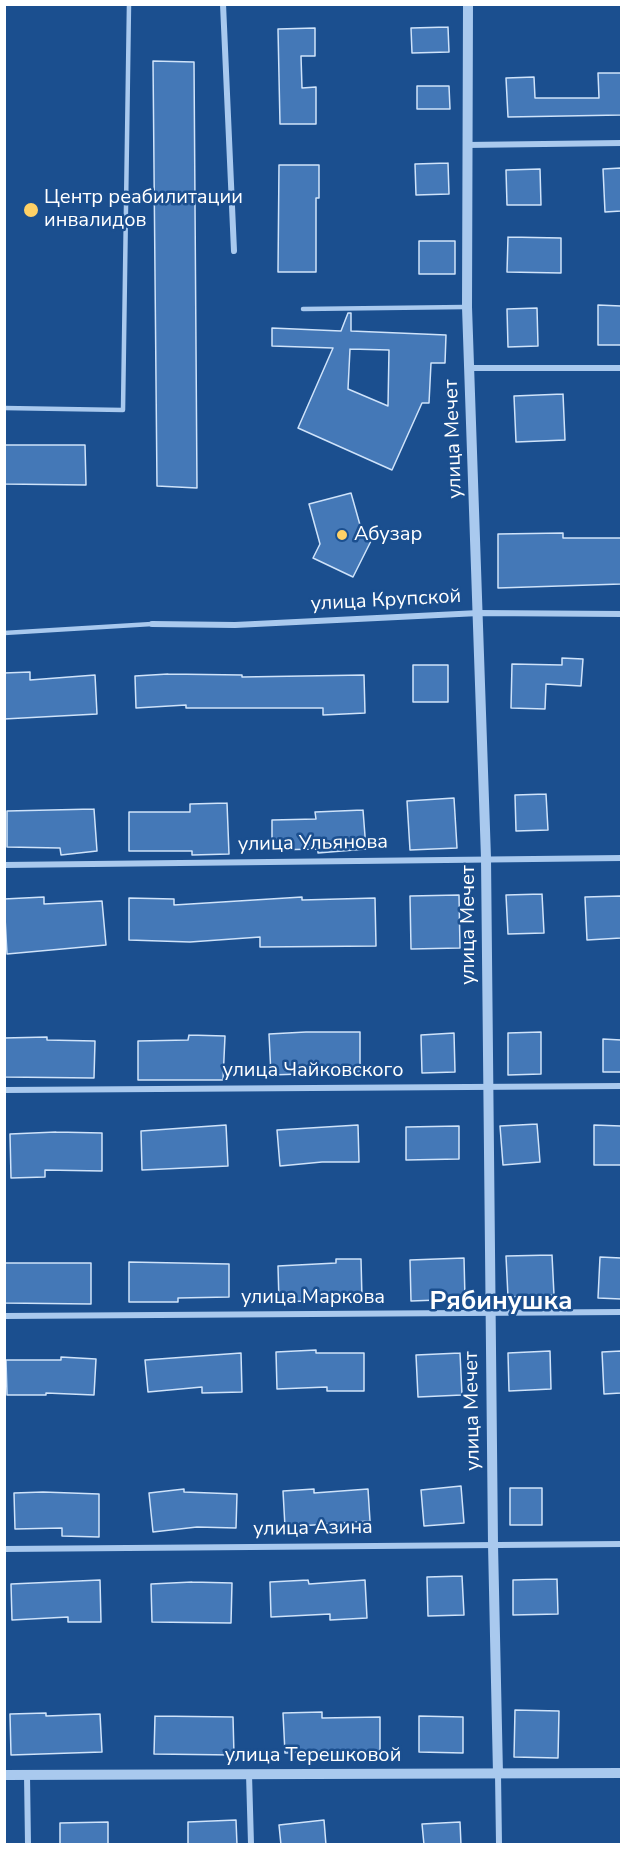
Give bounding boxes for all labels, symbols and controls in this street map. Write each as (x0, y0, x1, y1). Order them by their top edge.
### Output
place label: Центр реабилитации инвалидов (44, 186, 243, 233)
marker: Центр реабилитации инвалидов (22, 201, 40, 219)
street label: улица Мечет (440, 379, 468, 499)
place label: Абузар (354, 523, 422, 547)
marker: Абузар (335, 528, 349, 542)
street label: улица Крупской (310, 585, 462, 617)
street label: улица Ульянова (238, 831, 388, 857)
street label: улица Мечет (457, 865, 481, 985)
street label: улица Чайковского (223, 1059, 403, 1083)
street label: улица Маркова (241, 1286, 385, 1310)
district label: Рябинушка (429, 1287, 573, 1319)
street label: улица Мечет (460, 1351, 486, 1471)
street label: улица Азина (253, 1516, 373, 1542)
street label: улица Терешковой (225, 1744, 401, 1768)

